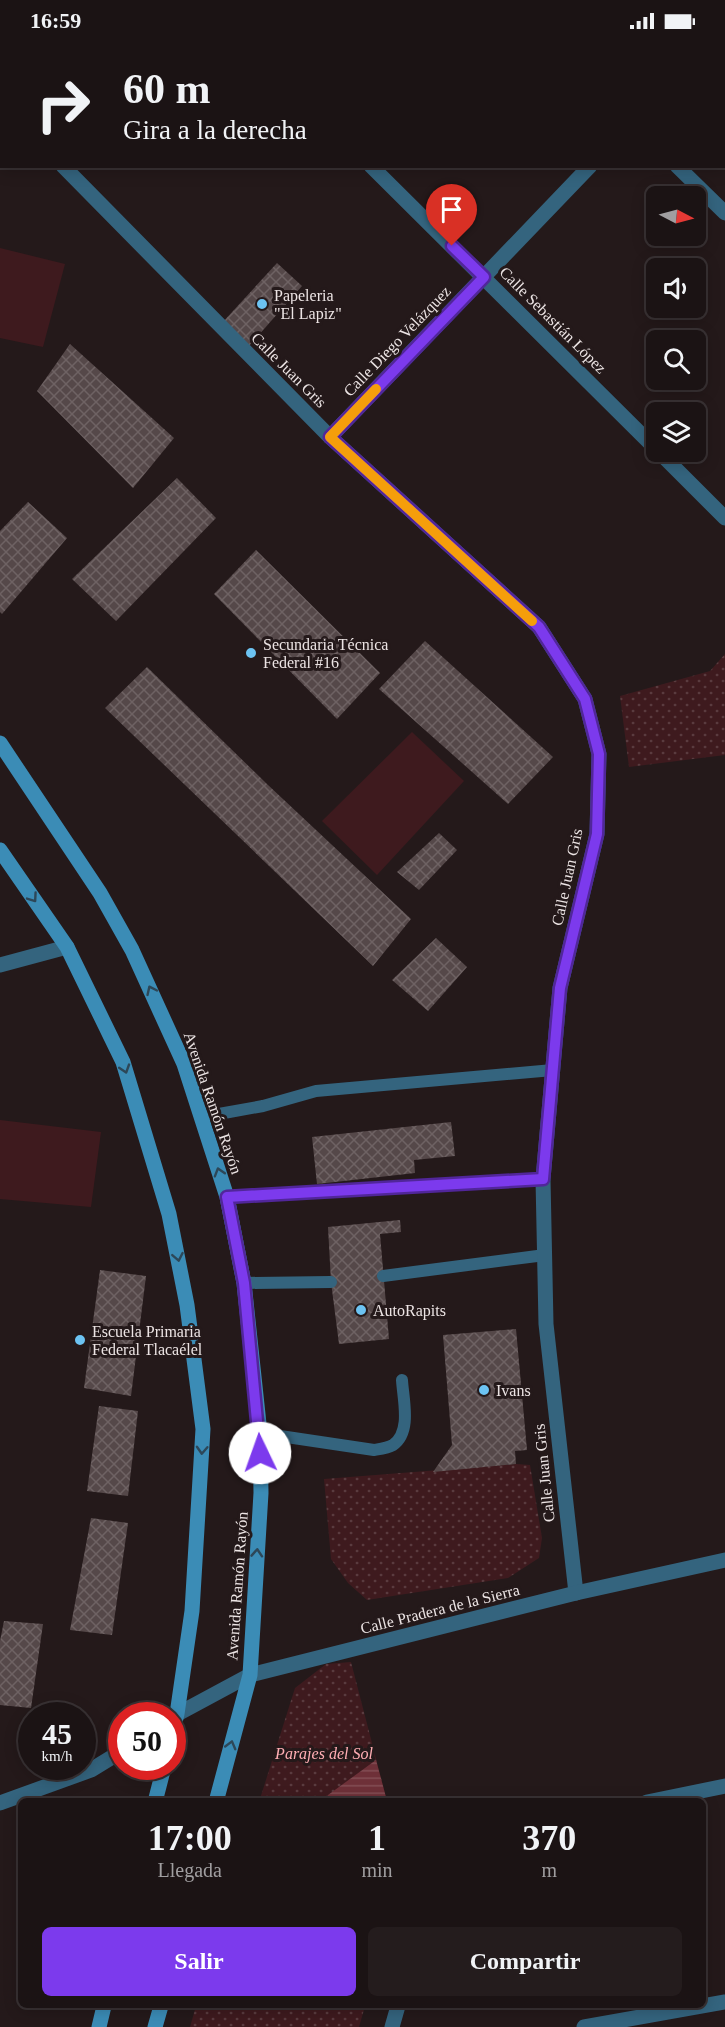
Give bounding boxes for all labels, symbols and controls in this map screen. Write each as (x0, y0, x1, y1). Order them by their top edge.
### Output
text: 16:59 (30, 8, 81, 33)
icon: right (24, 66, 102, 144)
text: 60 m (123, 66, 211, 112)
text: Gira a la derecha (123, 115, 307, 145)
pin (426, 184, 477, 246)
north arrow (646, 186, 706, 246)
map controls (646, 186, 706, 462)
icon: arrive (435, 193, 468, 226)
button: sound (646, 258, 706, 318)
street label: Calle Sebastián López (496, 263, 610, 377)
street label: Calle Diego Velázquez (340, 282, 455, 400)
place label: Papeleria "El Lapiz" (274, 287, 342, 323)
marker: Papeleria "El Lapiz" (255, 297, 269, 311)
street label: Calle Juan Gris (248, 329, 330, 411)
button: search (646, 330, 706, 390)
button: layers (646, 402, 706, 462)
place label: Secundaria Técnica Federal #16 (263, 636, 388, 671)
marker: Secundaria Técnica Federal #16 (244, 646, 258, 660)
street label: Calle Juan Gris (548, 827, 586, 927)
one-way arrow (26, 891, 37, 902)
one-way arrow (146, 986, 158, 997)
street label: Avenida Ramón Rayón (180, 1030, 245, 1177)
one-way arrow (118, 1063, 130, 1074)
one-way arrow (214, 1167, 226, 1178)
one-way arrow (171, 1252, 184, 1262)
place label: AutoRapits (373, 1302, 446, 1320)
marker: AutoRapits (354, 1303, 368, 1317)
place label: Escuela Primaria Federal Tlacaélel (92, 1323, 203, 1358)
marker: Escuela Primaria Federal Tlacaélel (73, 1333, 87, 1347)
place label: Ivans (496, 1382, 531, 1399)
marker: Ivans (477, 1383, 491, 1397)
position arrow (228, 1421, 292, 1485)
street label: Calle Juan Gris (530, 1423, 558, 1523)
one-way arrow (195, 1446, 208, 1455)
street label: Avenida Ramón Rayón (223, 1511, 252, 1661)
one-way arrow (251, 1548, 264, 1557)
street label: Calle Pradera de la Sierra (359, 1581, 521, 1637)
speed limit sign: 50 (108, 1702, 186, 1780)
text: 45 (42, 1717, 72, 1750)
one-way arrow (224, 1740, 236, 1751)
park label: Parajes del Sol (274, 1745, 373, 1763)
text: km/h (42, 1748, 72, 1764)
text: 17:00 (148, 1818, 232, 1858)
text: 1 (368, 1818, 386, 1858)
text: 370 (522, 1818, 576, 1858)
text: Llegada (158, 1859, 222, 1881)
text: min (361, 1859, 393, 1881)
text: m (542, 1859, 557, 1881)
button: Salir (42, 1927, 356, 1996)
button: Compartir (368, 1927, 682, 1996)

